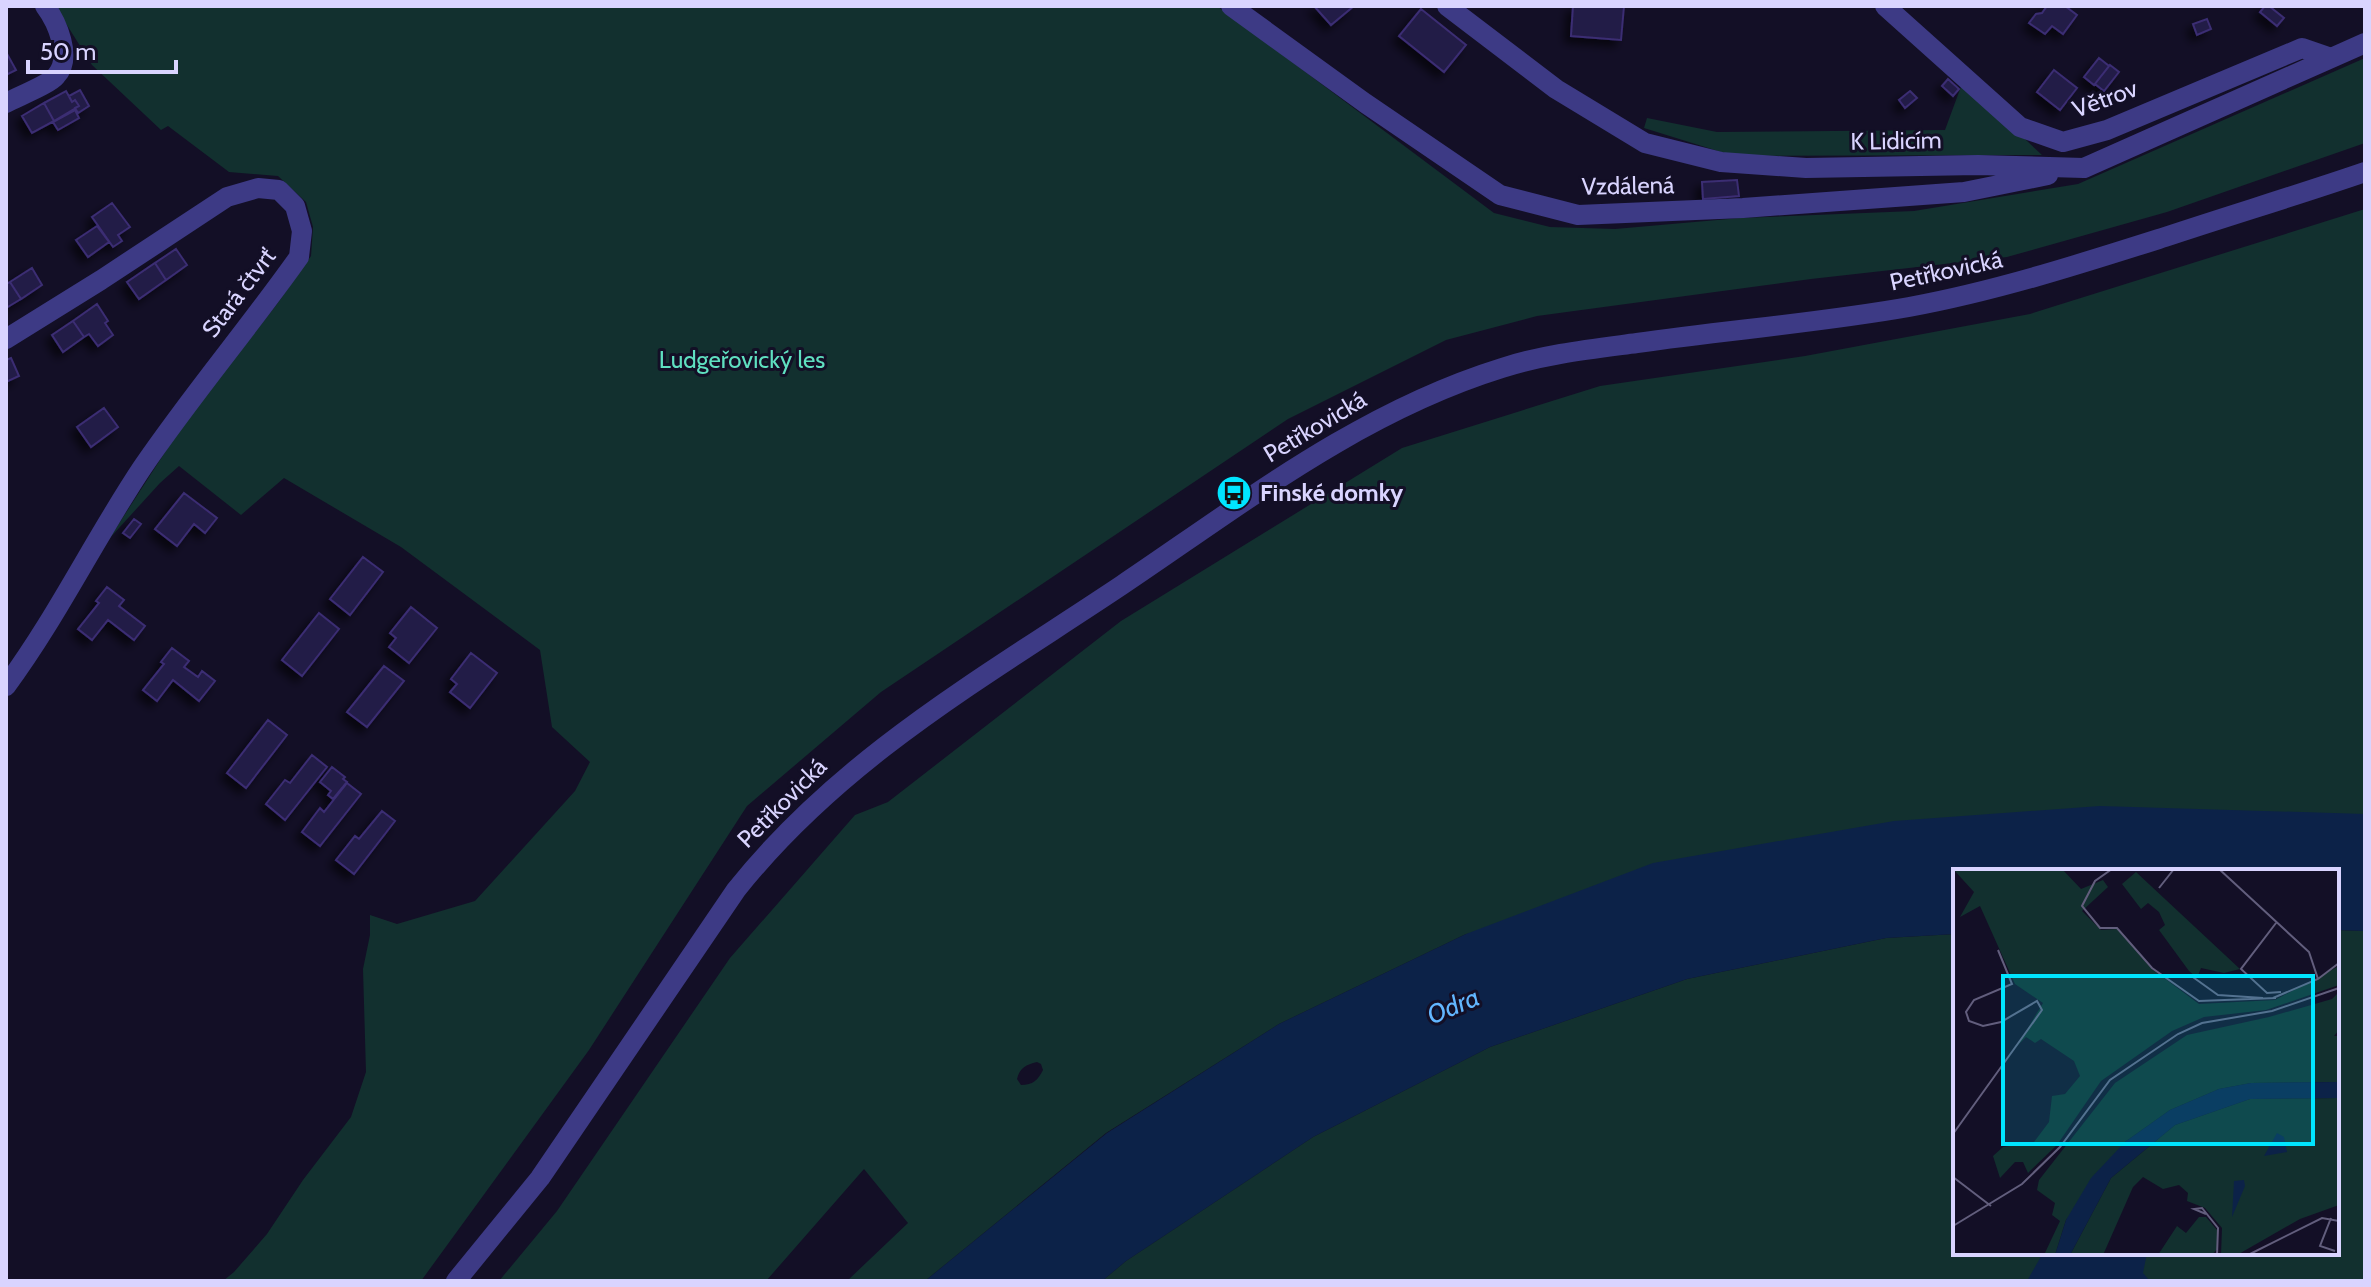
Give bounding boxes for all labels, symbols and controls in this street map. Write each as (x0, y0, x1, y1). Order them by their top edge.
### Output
scale bar (28, 24, 176, 74)
text: 50 m (40, 37, 96, 66)
street label: Větrov (2068, 73, 2141, 124)
street label: K Lidicím (1850, 125, 1942, 156)
street label: Vzdálená (1581, 170, 1675, 201)
street label: Stará čtvrť (196, 242, 282, 343)
street label: Petřkovická (1887, 244, 2005, 297)
park label: Ludgeřovický les (659, 345, 825, 374)
street label: Petřkovická (1258, 384, 1372, 468)
bus stop icon: Finské domky (1215, 474, 1253, 512)
place label: Finské domky (1260, 478, 1403, 507)
street label: Petřkovická (731, 752, 833, 853)
inset map (1953, 869, 2339, 1255)
water label: Odra (1422, 981, 1484, 1031)

